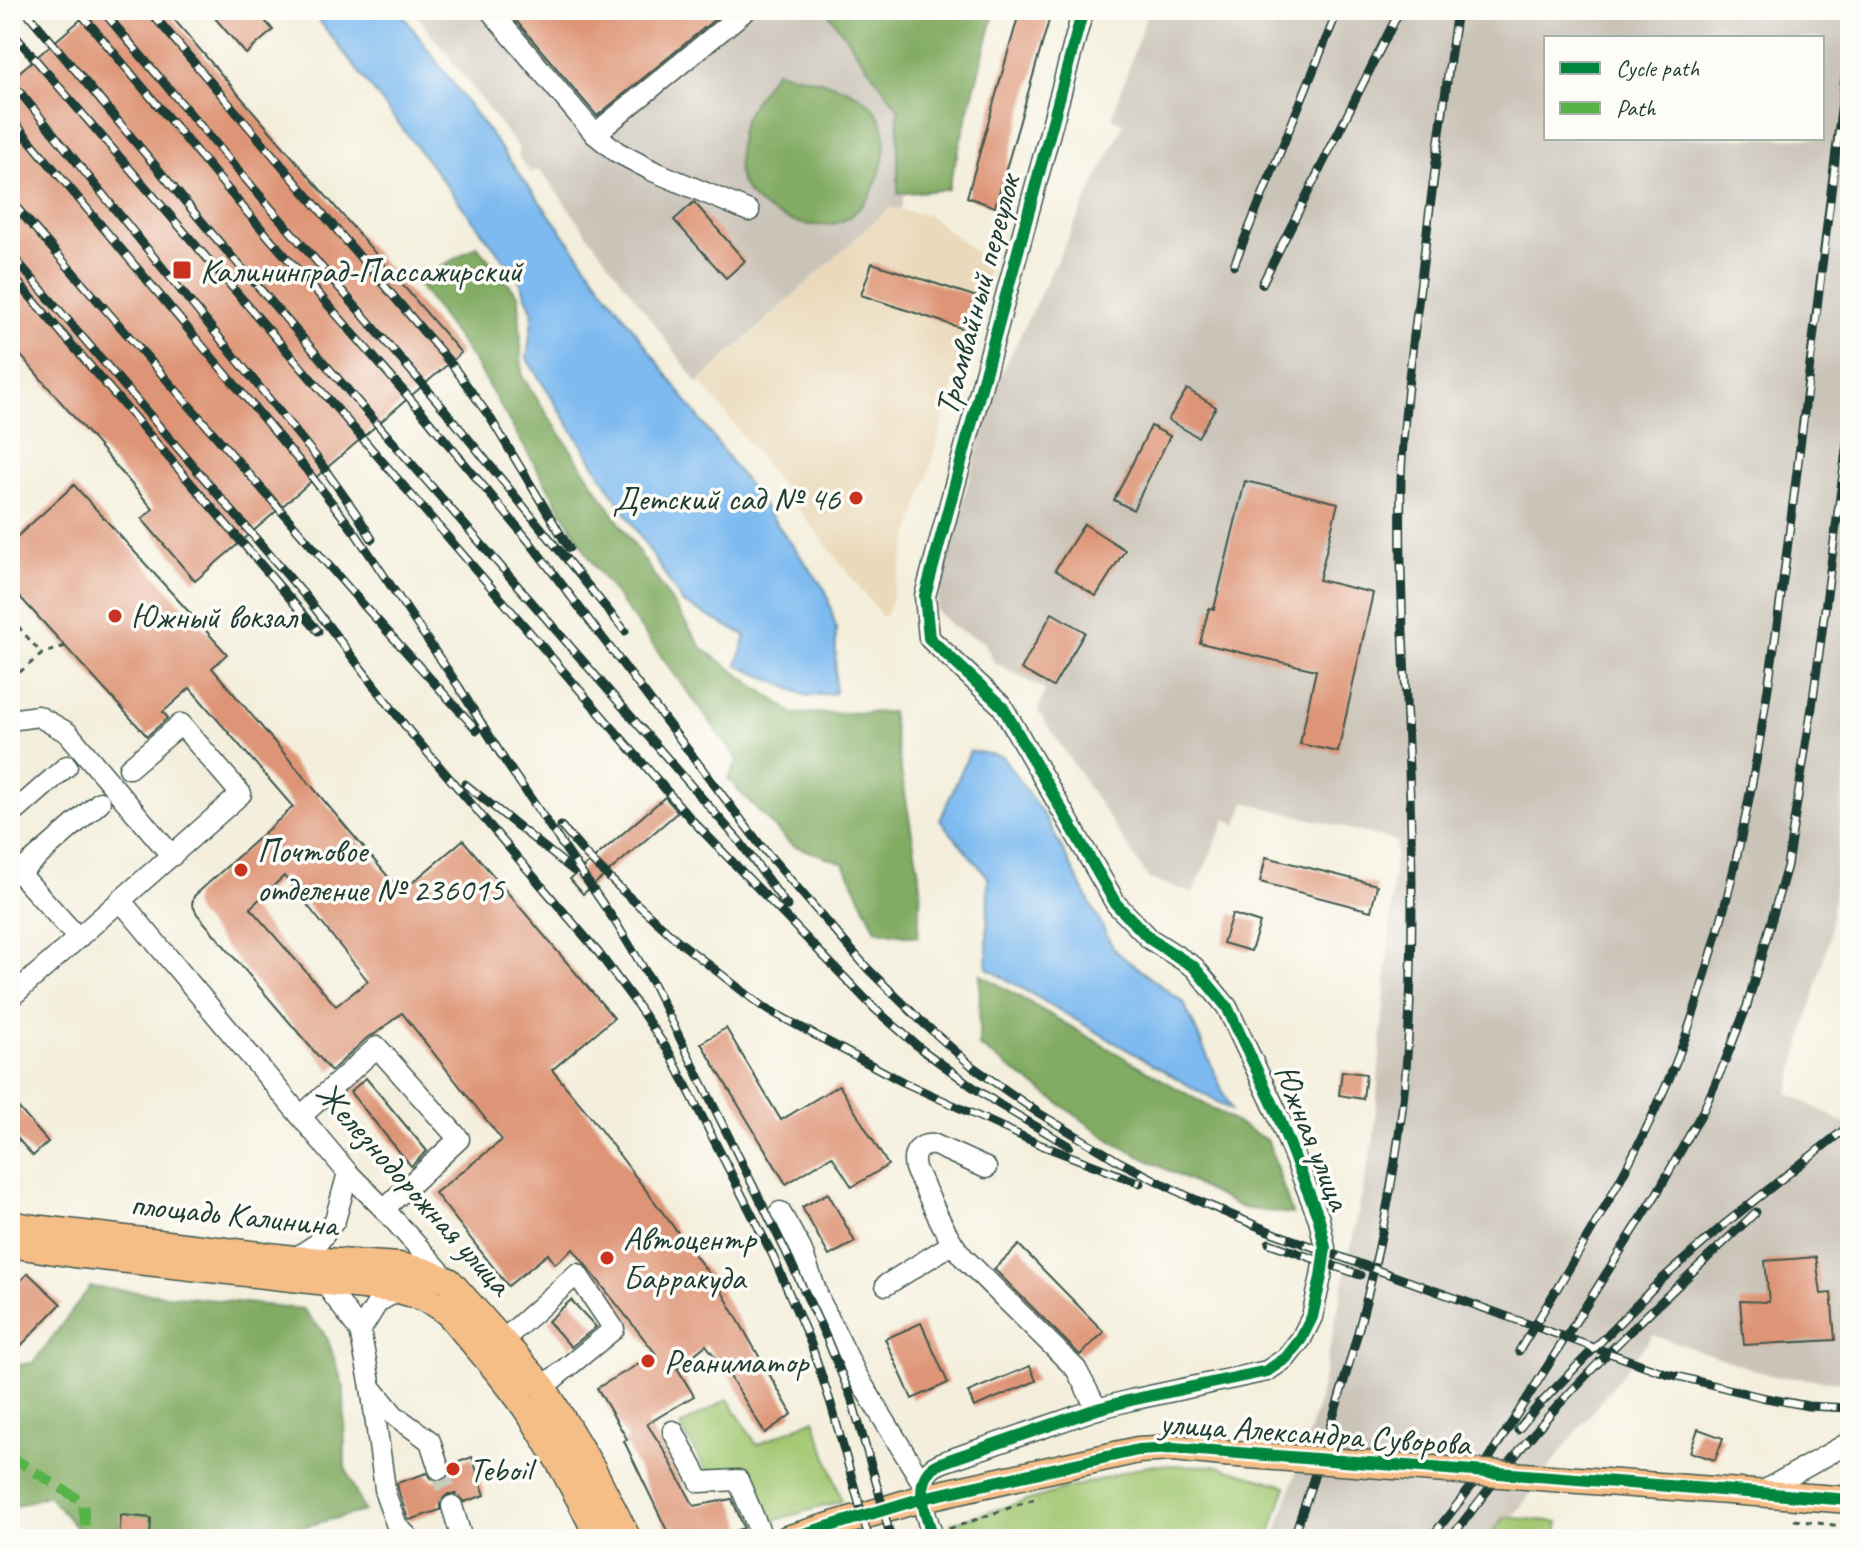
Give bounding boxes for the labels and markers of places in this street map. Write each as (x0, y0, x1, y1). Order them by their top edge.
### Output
place label: Калининград-Пассажирский (200, 249, 524, 292)
marker: Калининград-Пассажирский (171, 259, 193, 281)
place label: Детский сад № 46 (612, 477, 842, 520)
marker: Детский сад № 46 (847, 489, 865, 507)
place label: Южный вокзал (131, 595, 298, 638)
marker: Южный вокзал (106, 607, 124, 625)
place label: Почтовое отделение № 236015 (257, 829, 506, 911)
marker: Почтовое отделение № 236015 (232, 861, 250, 879)
place label: Автоцентр Барракуда (623, 1217, 758, 1299)
marker: Автоцентр Барракуда (598, 1249, 616, 1267)
place label: Реаниматор (664, 1340, 810, 1383)
marker: Реаниматор (639, 1352, 657, 1370)
place label: Teboil (469, 1448, 538, 1491)
marker: Teboil (444, 1460, 462, 1478)

